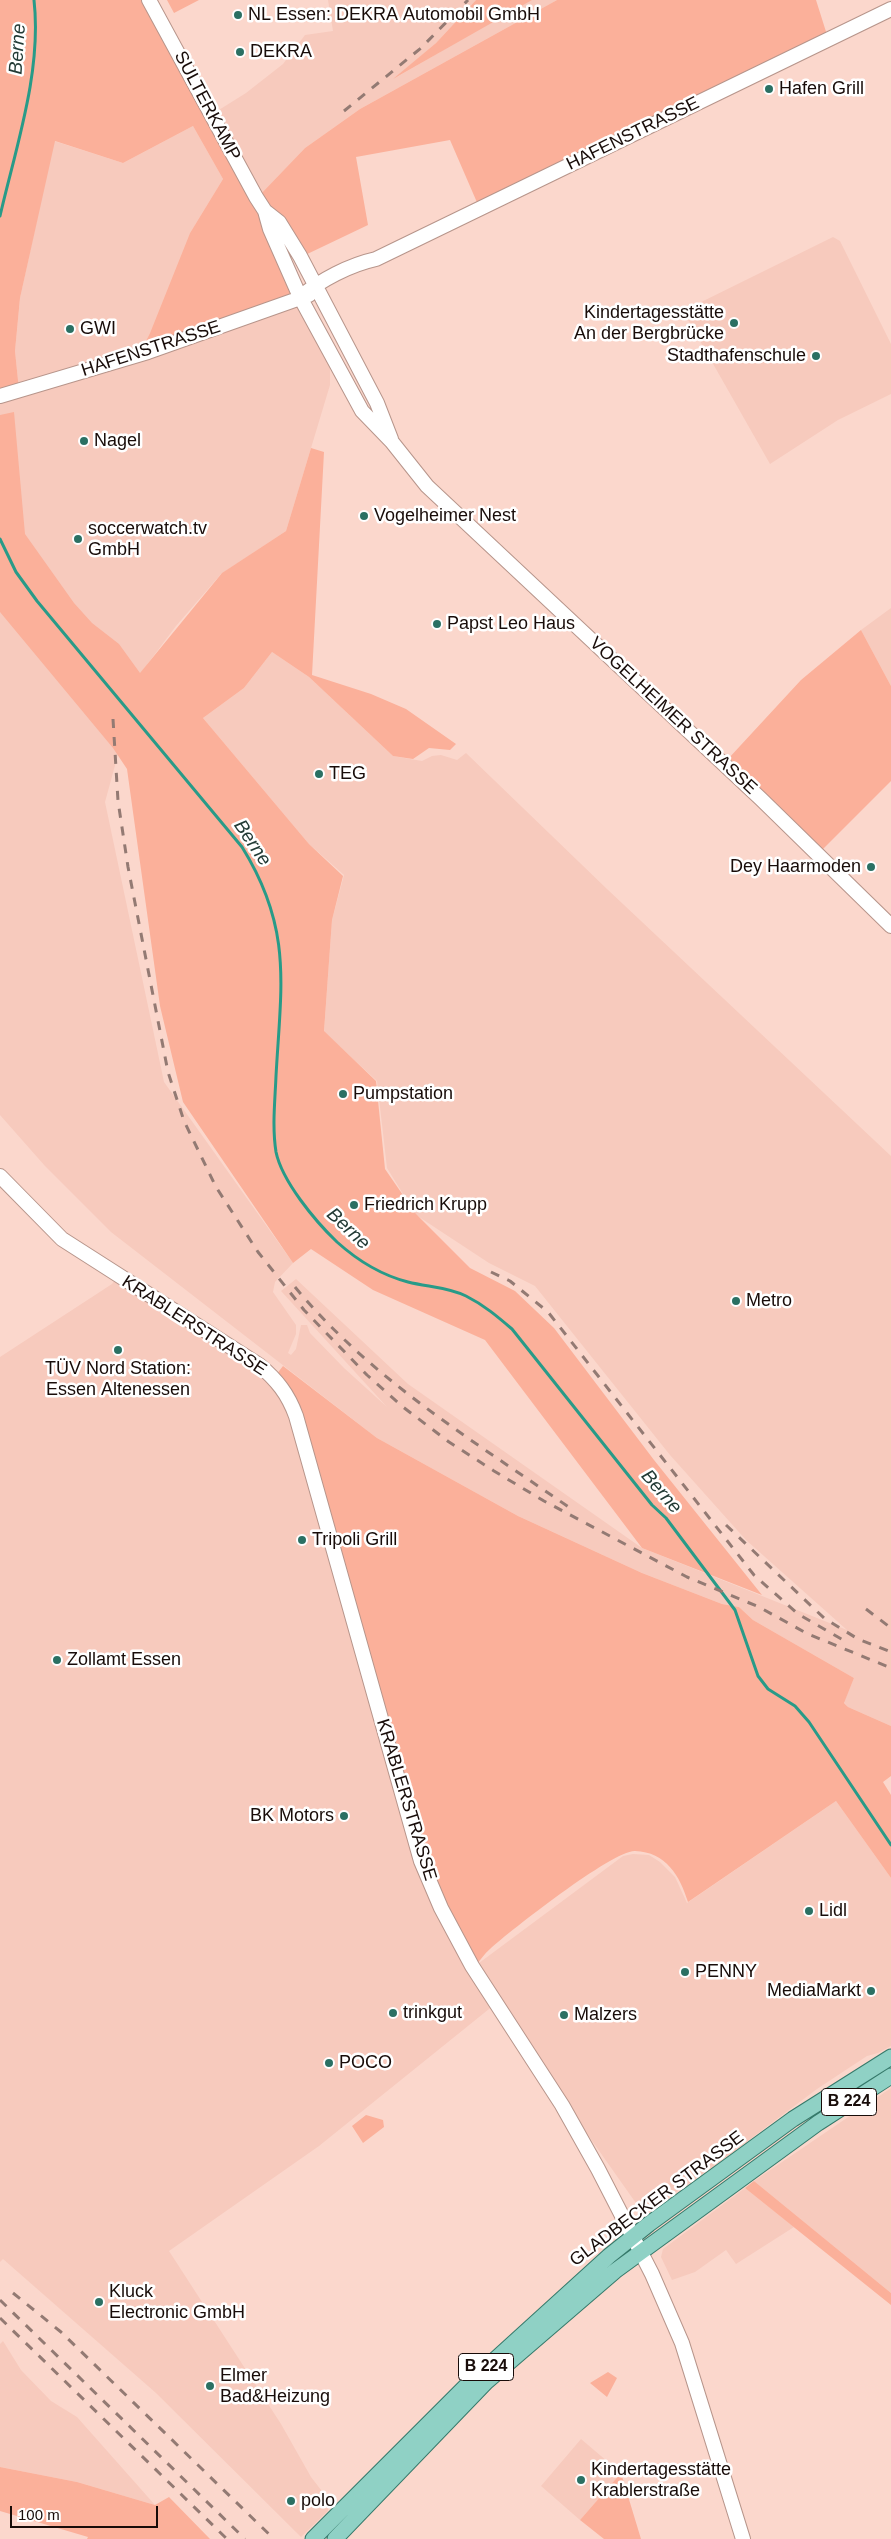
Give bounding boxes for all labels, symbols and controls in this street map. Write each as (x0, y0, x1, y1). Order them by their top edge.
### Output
place label: NL Essen: DEKRA Automobil GmbH (248, 4, 540, 26)
marker: NL Essen: DEKRA Automobil GmbH (232, 9, 244, 21)
water label: Berne (5, 23, 31, 75)
place label: DEKRA (250, 41, 312, 63)
marker: DEKRA (234, 46, 246, 58)
street label: SULTERKAMP (169, 48, 245, 164)
place label: Hafen Grill (779, 78, 864, 100)
marker: Hafen Grill (763, 83, 775, 95)
street label: HAFENSTRASSE (563, 93, 703, 175)
place label: Kindertagesstätte An der Bergbrücke (574, 302, 724, 344)
street label: HAFENSTRASSE (79, 316, 223, 382)
marker: Kindertagesstätte An der Bergbrücke (728, 317, 740, 329)
place label: GWI (80, 318, 116, 340)
marker: GWI (64, 323, 76, 335)
place label: Stadthafenschule (667, 345, 806, 367)
marker: Stadthafenschule (810, 350, 822, 362)
place label: Nagel (94, 430, 141, 452)
marker: Nagel (78, 435, 90, 447)
place label: Vogelheimer Nest (374, 505, 516, 527)
marker: Vogelheimer Nest (358, 510, 370, 522)
place label: soccerwatch.tv GmbH (88, 518, 207, 560)
marker: soccerwatch.tv GmbH (72, 533, 84, 545)
place label: Papst Leo Haus (447, 613, 575, 635)
marker: Papst Leo Haus (431, 618, 443, 630)
street label: VOGELHEIMER STRASSE (585, 633, 761, 799)
place label: TEG (329, 763, 366, 785)
marker: TEG (313, 768, 325, 780)
water label: Berne (228, 816, 276, 870)
place label: Dey Haarmoden (730, 856, 861, 878)
marker: Dey Haarmoden (865, 861, 877, 873)
place label: Pumpstation (353, 1083, 453, 1105)
marker: Pumpstation (337, 1088, 349, 1100)
place label: Friedrich Krupp (364, 1194, 487, 1216)
marker: Friedrich Krupp (348, 1199, 360, 1211)
water label: Berne (322, 1203, 374, 1255)
street label: KRABLERSTRASSE (118, 1271, 270, 1381)
place label: Metro (746, 1290, 792, 1312)
marker: Metro (730, 1295, 742, 1307)
marker: TÜV Nord Station: Essen Altenessen (112, 1344, 124, 1356)
place label: TÜV Nord Station: Essen Altenessen (45, 1358, 191, 1400)
water label: Berne (636, 1465, 686, 1519)
place label: Tripoli Grill (312, 1529, 397, 1551)
marker: Tripoli Grill (296, 1534, 308, 1546)
place label: Zollamt Essen (67, 1649, 181, 1671)
marker: Zollamt Essen (51, 1654, 63, 1666)
street label: KRABLERSTRASSE (371, 1716, 441, 1884)
place label: BK Motors (250, 1805, 334, 1827)
marker: BK Motors (338, 1810, 350, 1822)
place label: Lidl (819, 1900, 847, 1922)
marker: Lidl (803, 1905, 815, 1917)
place label: PENNY (695, 1961, 757, 1983)
marker: PENNY (679, 1966, 691, 1978)
place label: MediaMarkt (767, 1980, 861, 2002)
marker: MediaMarkt (865, 1985, 877, 1997)
place label: trinkgut (403, 2002, 462, 2024)
place label: Malzers (574, 2004, 637, 2026)
marker: trinkgut (387, 2007, 399, 2019)
marker: Malzers (558, 2009, 570, 2021)
place label: POCO (339, 2052, 392, 2074)
marker: POCO (323, 2057, 335, 2069)
road number: B 224 (822, 2088, 876, 2116)
street label: GLADBECKER STRASSE (566, 2127, 748, 2271)
place label: Kluck Electronic GmbH (109, 2281, 245, 2324)
marker: Kluck Electronic GmbH (93, 2296, 105, 2308)
road number: B 224 (458, 2354, 514, 2380)
place label: Elmer Bad&Heizung (220, 2365, 330, 2408)
marker: Elmer Bad&Heizung (204, 2380, 216, 2392)
place label: Kindertagesstätte Krablerstraße (591, 2459, 731, 2502)
marker: Kindertagesstätte Krablerstraße (575, 2474, 587, 2486)
place label: polo (301, 2490, 335, 2512)
marker: polo (285, 2495, 297, 2507)
scale bar (12, 2496, 160, 2528)
text: 100 m (18, 2506, 60, 2523)

